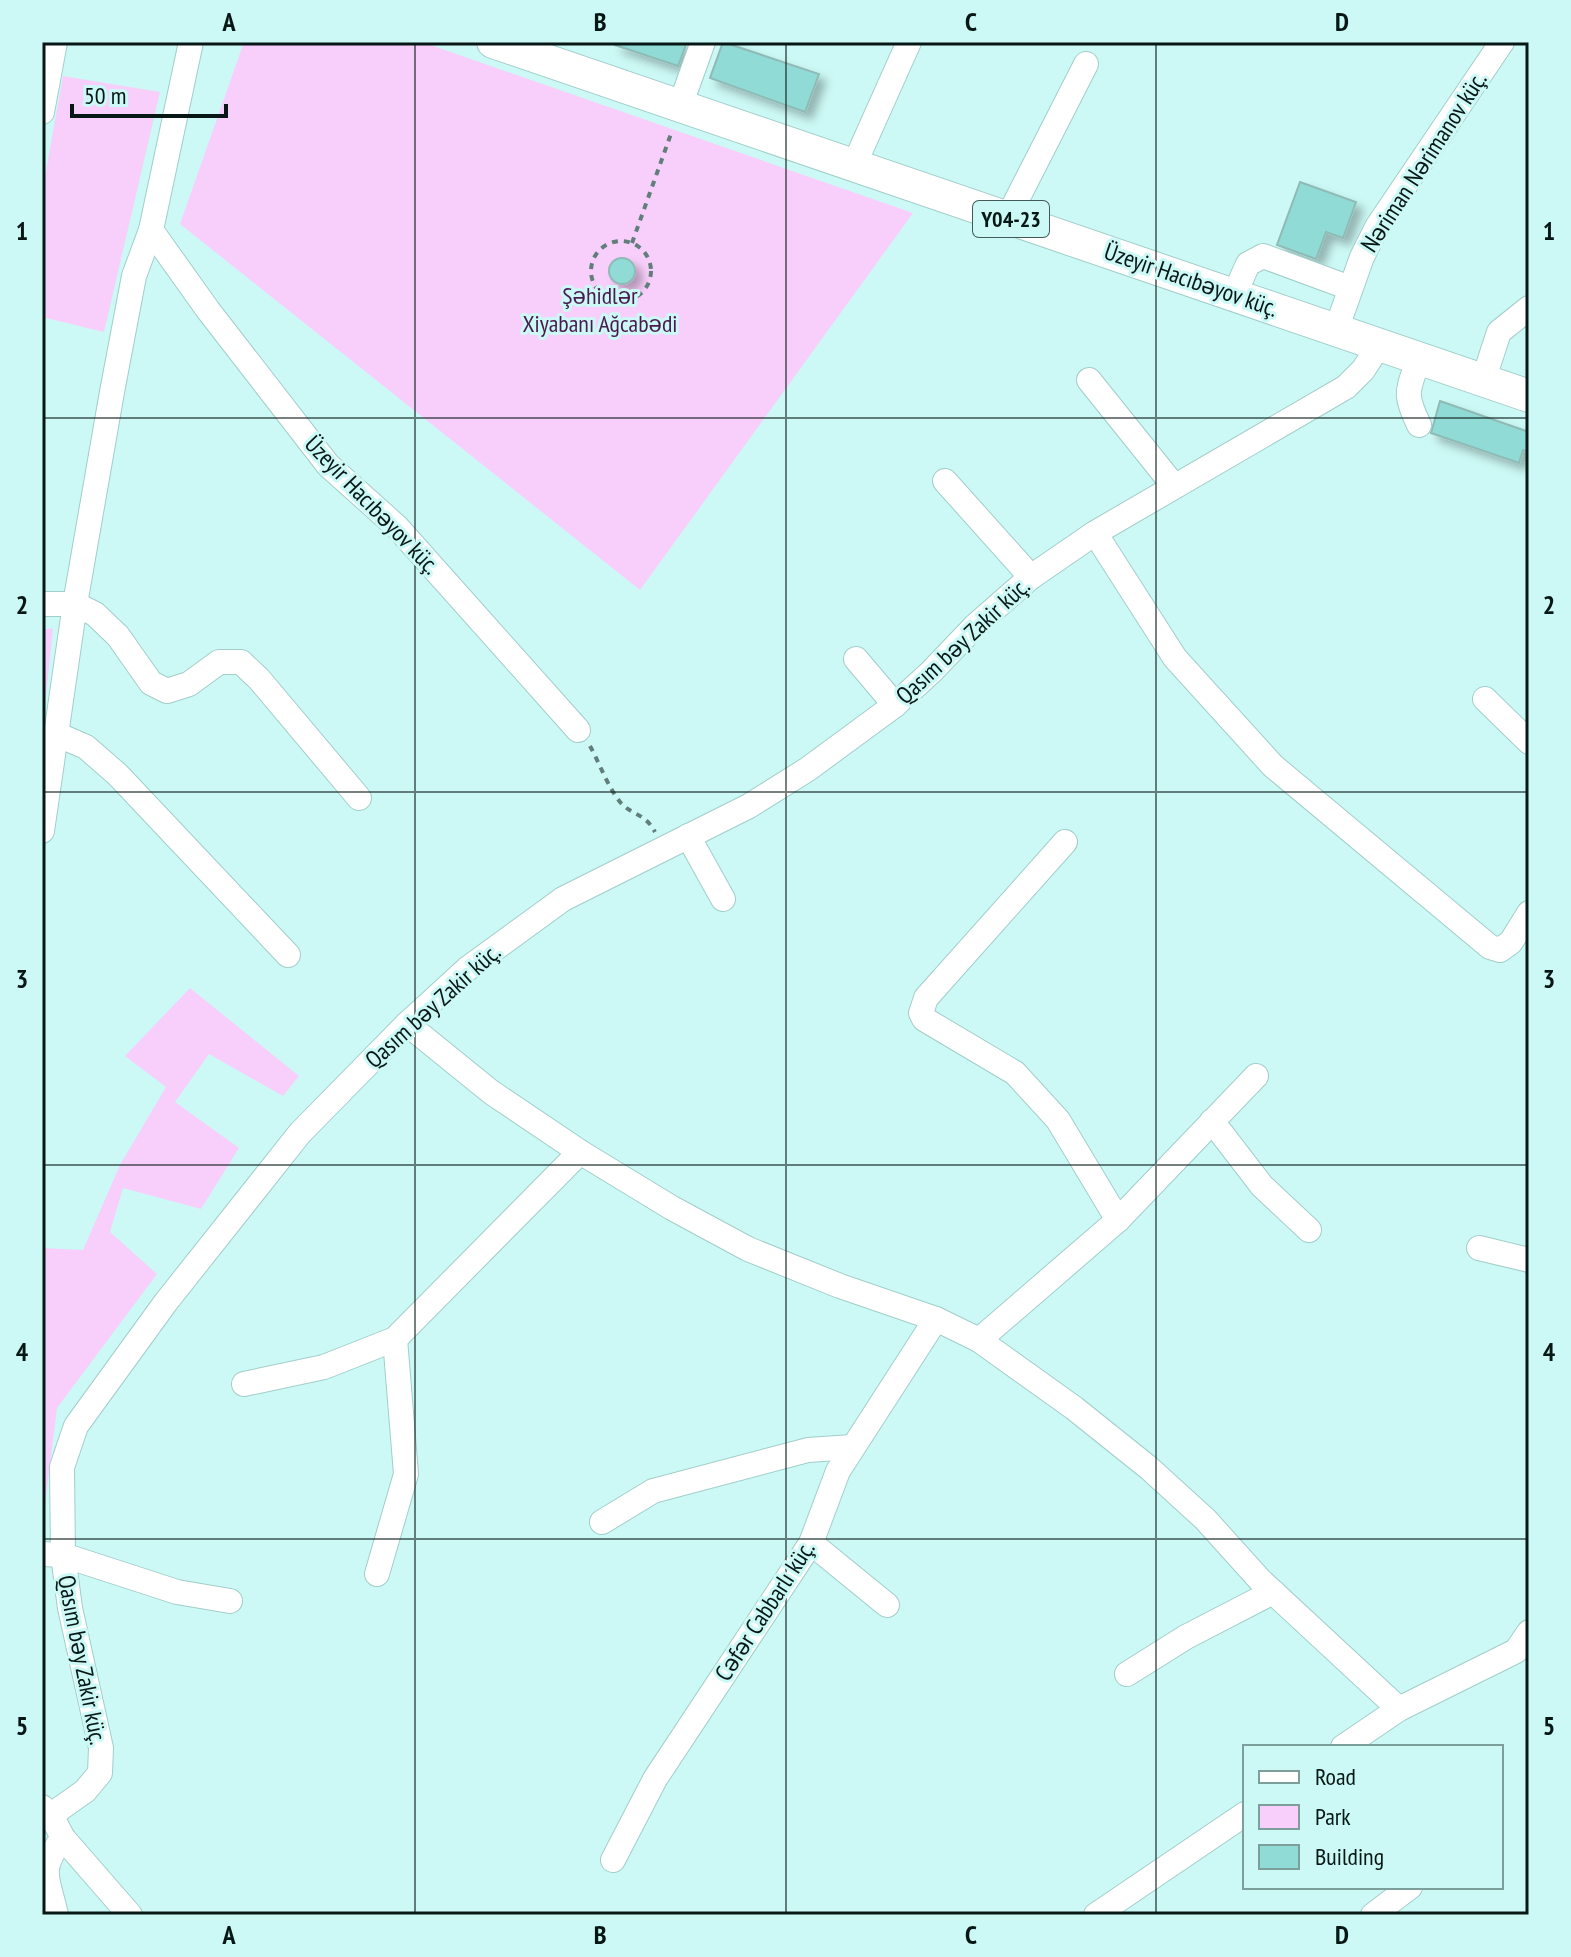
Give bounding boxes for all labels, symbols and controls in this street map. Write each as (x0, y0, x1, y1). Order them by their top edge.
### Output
text: A (221, 5, 236, 38)
text: B (594, 5, 607, 38)
text: C (965, 5, 977, 38)
text: D (1335, 5, 1349, 38)
street label: Nəriman Nərimanov küç. (1354, 66, 1494, 258)
scale bar (72, 68, 226, 118)
text: 50 m (84, 80, 126, 111)
road number: Y04-23 (973, 201, 1049, 237)
text: 1 (16, 214, 28, 247)
text: 1 (1543, 214, 1555, 247)
street label: Üzeyir Hacıbəyov küç. (1100, 235, 1282, 324)
park label: Şəhidlər Xiyabanı Ağcabədi (523, 280, 678, 339)
street label: Üzeyir Hacıbəyov küç. (298, 429, 447, 581)
street label: Qasım bəy Zakir küç. (889, 571, 1036, 711)
text: 2 (16, 588, 28, 621)
text: 2 (1543, 588, 1555, 621)
street label: Qasım bəy Zakir küç. (358, 937, 507, 1075)
text: 3 (16, 962, 28, 995)
text: 3 (1543, 962, 1555, 995)
text: 4 (16, 1335, 29, 1368)
text: 4 (1543, 1335, 1556, 1368)
street label: Cəfər Cabbarlı küç. (708, 1535, 821, 1687)
street label: Qasım bəy Zakir küç. (51, 1572, 114, 1747)
text: 5 (16, 1709, 28, 1742)
text: 5 (1543, 1709, 1555, 1742)
legend (1243, 1745, 1503, 1889)
text: Road (1315, 1761, 1356, 1792)
text: Park (1315, 1801, 1351, 1832)
text: Building (1315, 1841, 1384, 1872)
text: A (221, 1918, 236, 1951)
text: B (594, 1918, 607, 1951)
text: C (965, 1918, 977, 1951)
text: D (1335, 1918, 1349, 1951)

